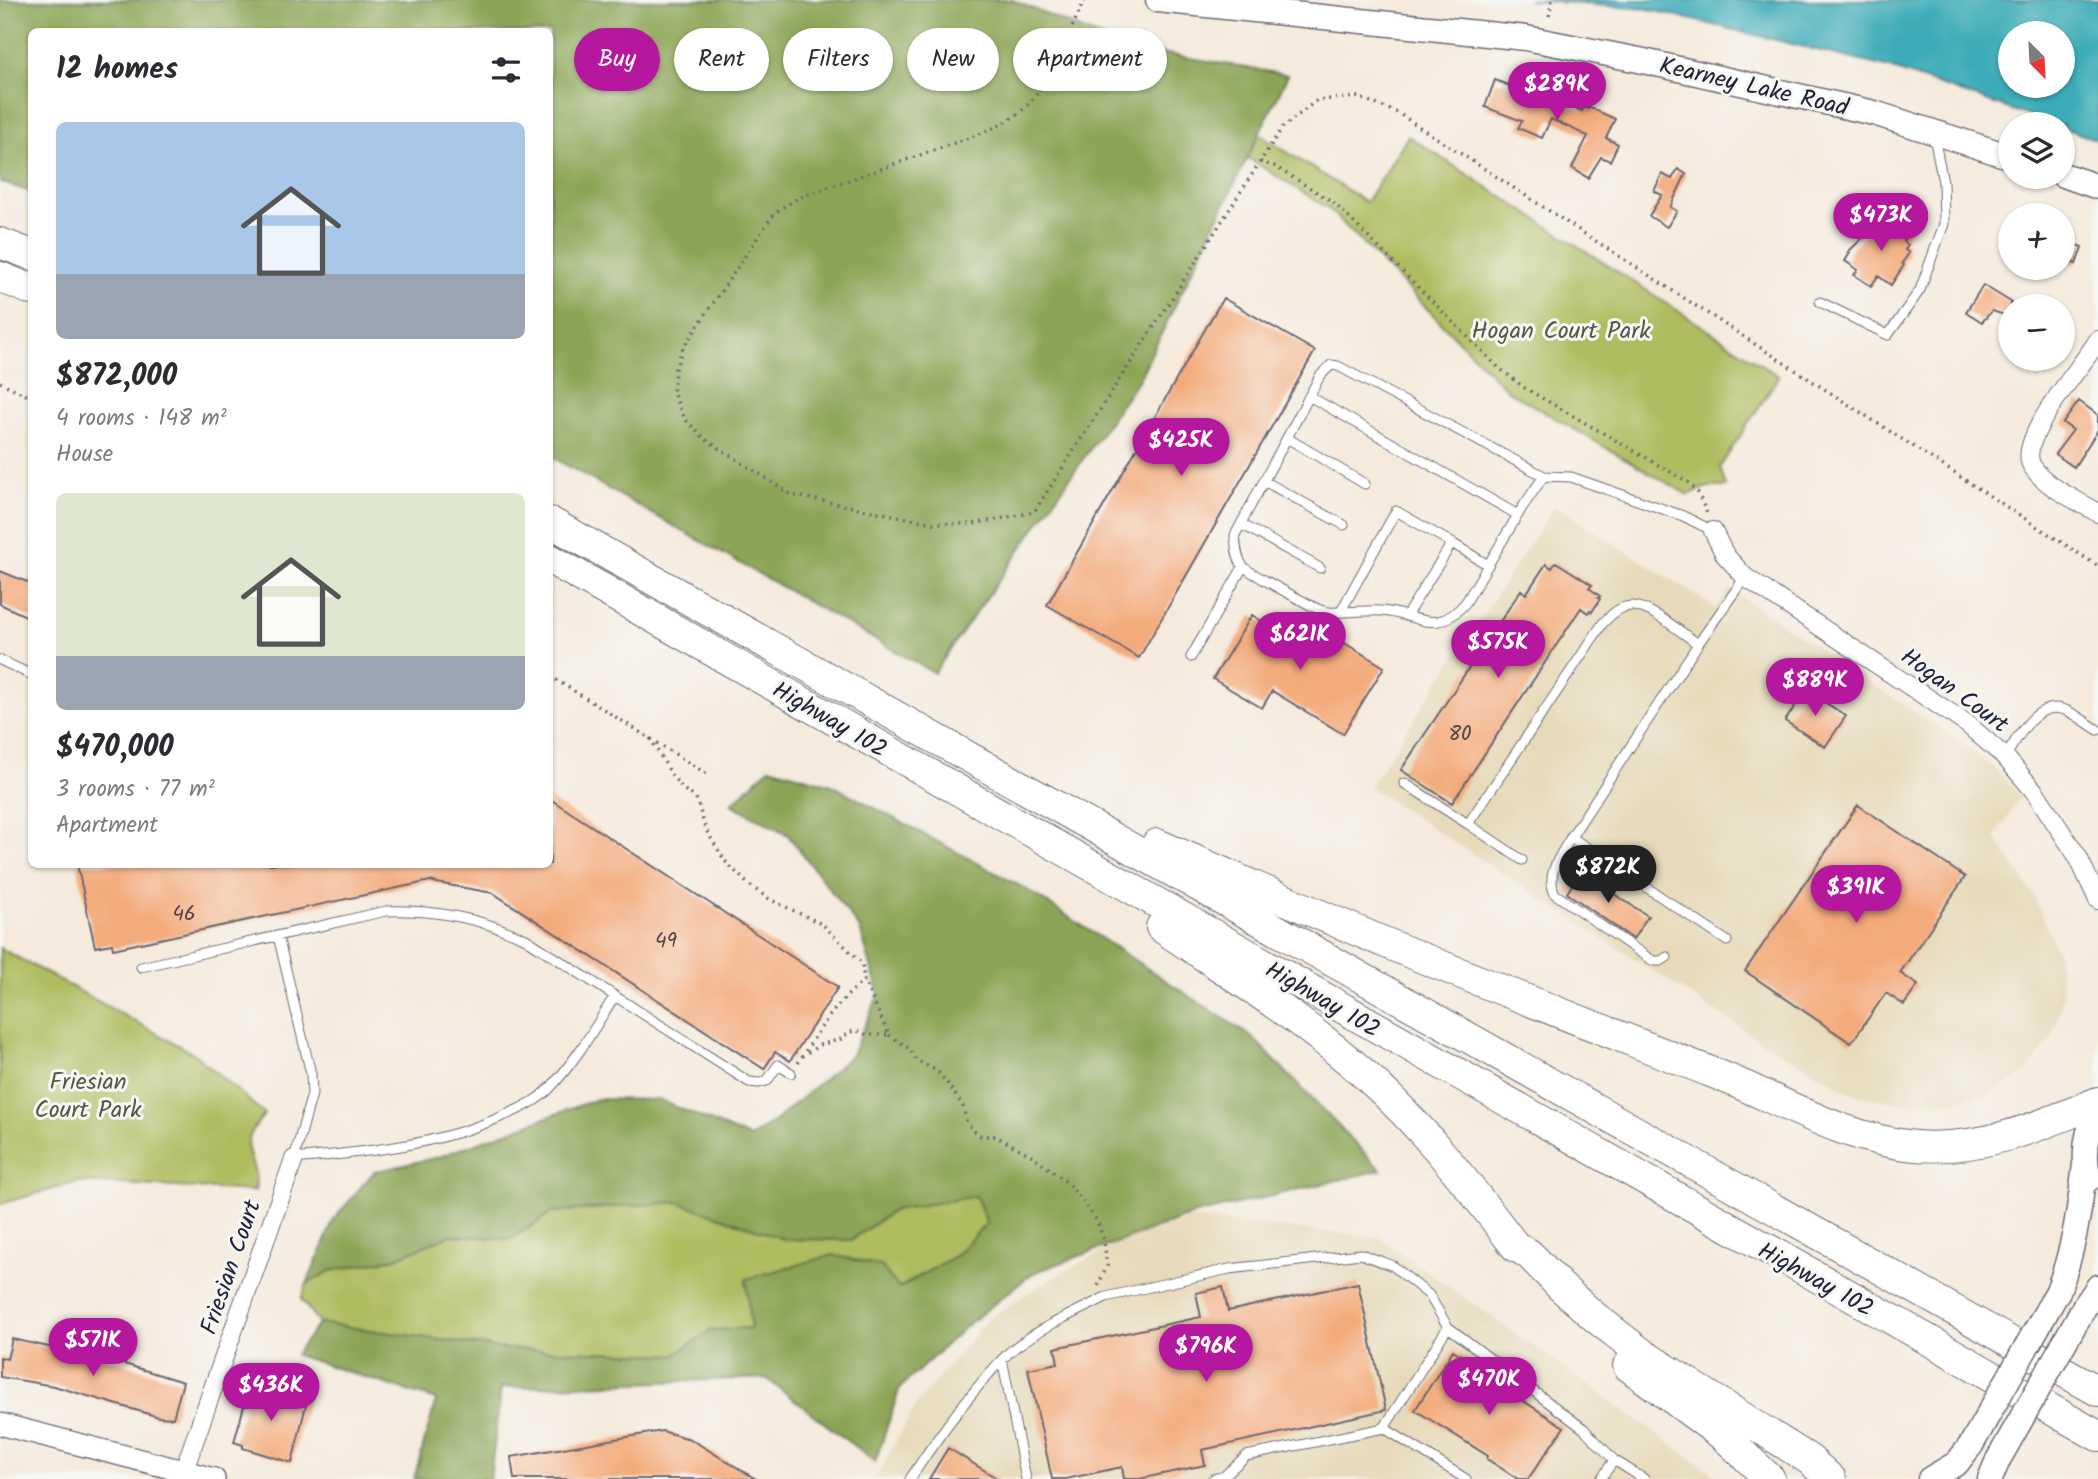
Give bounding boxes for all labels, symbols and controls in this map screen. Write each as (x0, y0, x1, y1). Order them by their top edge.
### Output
north arrow (1998, 21, 2076, 98)
map controls (1998, 21, 2075, 371)
chip: Buy (574, 28, 660, 91)
chip: Rent (674, 28, 769, 91)
chip: Filters (783, 28, 893, 91)
chip: New (907, 28, 999, 91)
chip: Apartment (1013, 28, 1167, 91)
text: 12 homes (56, 46, 178, 94)
street label: Kearney Lake Road (1655, 47, 1853, 128)
icon: filters (487, 51, 525, 89)
pin: $289K (1508, 62, 1606, 122)
text: $289K (1524, 67, 1590, 103)
button: layers (1998, 112, 2075, 189)
icon: home (228, 168, 354, 294)
pin: $473K (1832, 194, 1930, 253)
text: $473K (1849, 198, 1913, 234)
button: + (1998, 203, 2075, 280)
button: − (1998, 294, 2075, 371)
park label: Hogan Court Park (1471, 312, 1651, 351)
text: $872,000 (56, 353, 177, 401)
text: 4 rooms · 148 m² (56, 401, 227, 437)
pin: $425K (1132, 419, 1230, 478)
text: $425K (1148, 423, 1214, 459)
text: House (56, 437, 113, 473)
icon: home (228, 539, 354, 665)
pin: $621K (1251, 612, 1349, 672)
text: $621K (1270, 617, 1330, 653)
pin: $575K (1449, 620, 1547, 680)
text: $575K (1467, 625, 1529, 661)
street label: Hogan Court (1892, 638, 2017, 744)
pin: $889K (1766, 658, 1864, 718)
text: $889K (1782, 663, 1848, 699)
street label: Highway 102 (764, 671, 894, 769)
house number: 80 (1448, 718, 1472, 751)
text: $470,000 (56, 724, 174, 772)
text: 3 rooms · 77 m² (56, 772, 215, 808)
text: Apartment (56, 808, 158, 844)
pin: $872K (1559, 846, 1657, 905)
text: $872K (1575, 850, 1641, 886)
pin: $391K (1807, 866, 1905, 925)
text: $391K (1827, 870, 1885, 906)
house number: 46 (172, 898, 196, 931)
house number: 49 (655, 925, 677, 958)
street label: Highway 102 (1257, 951, 1387, 1049)
park label: Friesian Court Park (34, 1063, 142, 1130)
street label: Friesian Court (190, 1194, 273, 1340)
street label: Highway 102 (1750, 1232, 1881, 1328)
pin: $571K (44, 1318, 142, 1378)
text: $571K (65, 1323, 121, 1359)
pin: $796K (1157, 1324, 1255, 1384)
text: $796K (1175, 1329, 1237, 1365)
pin: $470K (1440, 1358, 1538, 1417)
text: $470K (1458, 1362, 1520, 1398)
pin: $436K (222, 1364, 320, 1423)
text: $436K (238, 1368, 304, 1404)

